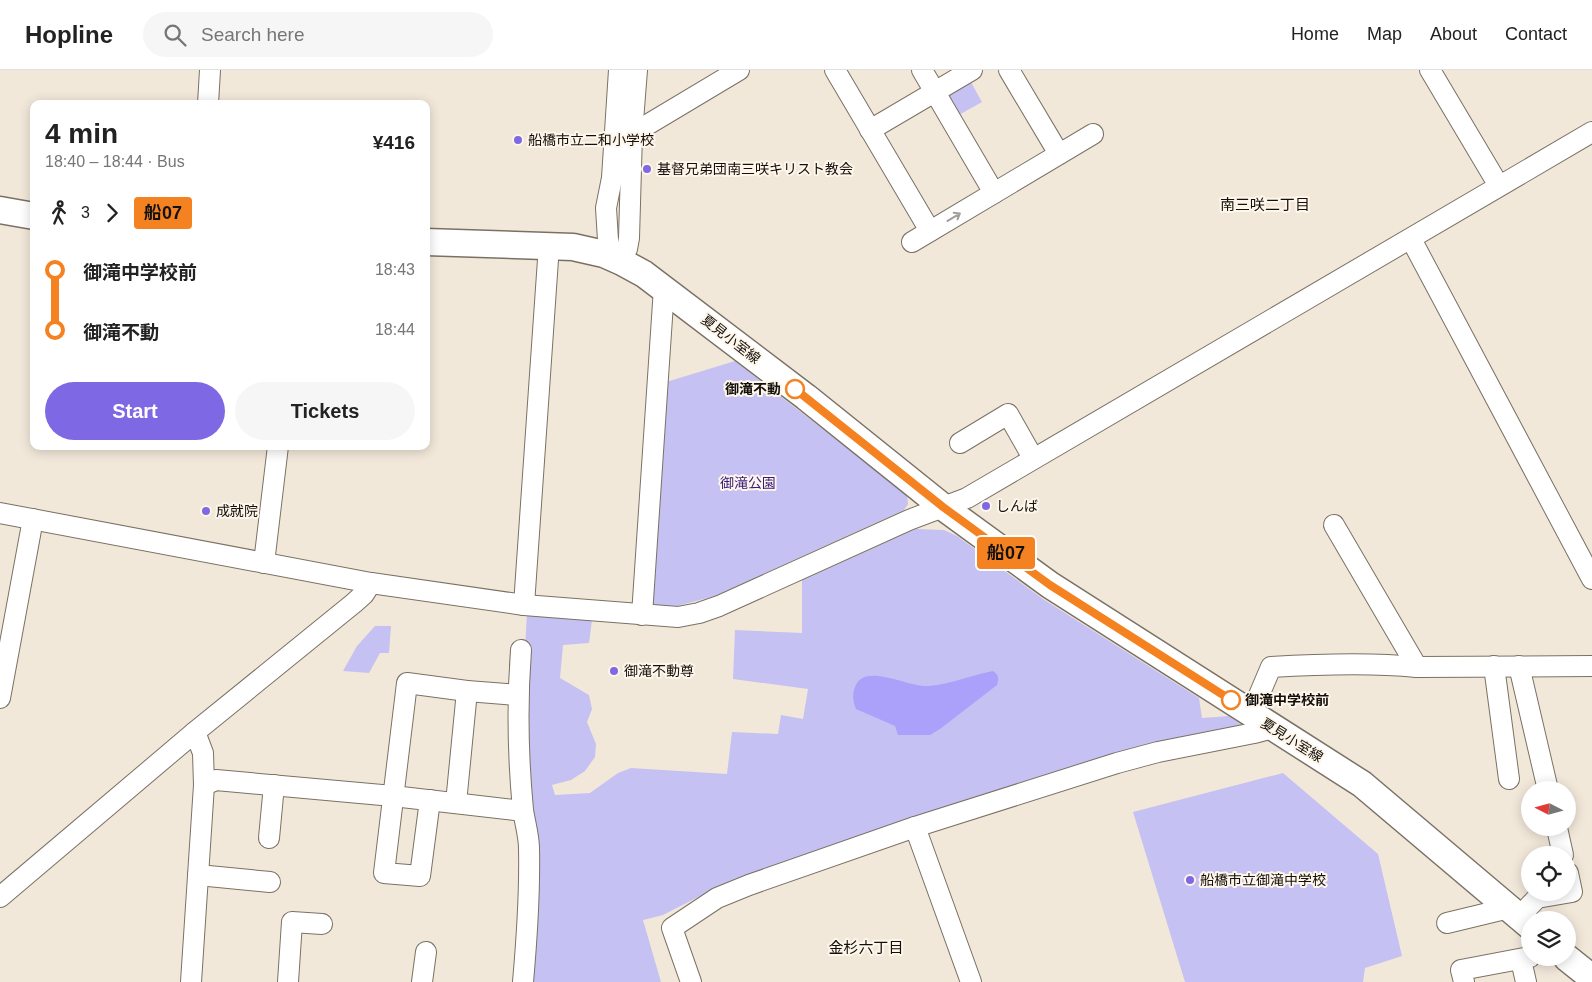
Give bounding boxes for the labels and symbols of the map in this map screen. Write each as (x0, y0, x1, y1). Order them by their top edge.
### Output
place label: 船橋市立二和小学校 (528, 132, 654, 148)
marker: 船橋市立二和小学校 (512, 134, 524, 146)
place label: 基督兄弟団南三咲キリスト教会 (657, 161, 853, 177)
marker: 基督兄弟団南三咲キリスト教会 (641, 163, 653, 175)
district label: 南三咲二丁目 (1220, 196, 1310, 213)
one-way arrow (946, 211, 960, 221)
street label: 夏見小室線 (698, 311, 764, 367)
marker: 御滝不動 (785, 379, 805, 399)
place label: 御滝不動 (725, 381, 781, 397)
park label: 御滝公園 (720, 475, 776, 491)
place label: しんば (996, 498, 1038, 514)
marker: しんば (980, 500, 992, 512)
place label: 成就院 (216, 503, 258, 519)
marker: 成就院 (200, 505, 212, 517)
line badge: 船07 (977, 537, 1035, 569)
place label: 御滝不動尊 (624, 663, 694, 679)
marker: 御滝不動尊 (608, 665, 620, 677)
marker: 御滝中学校前 (1221, 690, 1241, 710)
place label: 御滝中学校前 (1245, 692, 1329, 708)
street label: 夏見小室線 (1258, 715, 1326, 765)
north arrow (1521, 781, 1576, 836)
place label: 船橋市立御滝中学校 (1200, 872, 1326, 888)
marker: 船橋市立御滝中学校 (1184, 874, 1196, 886)
district label: 金杉六丁目 (828, 939, 904, 956)

